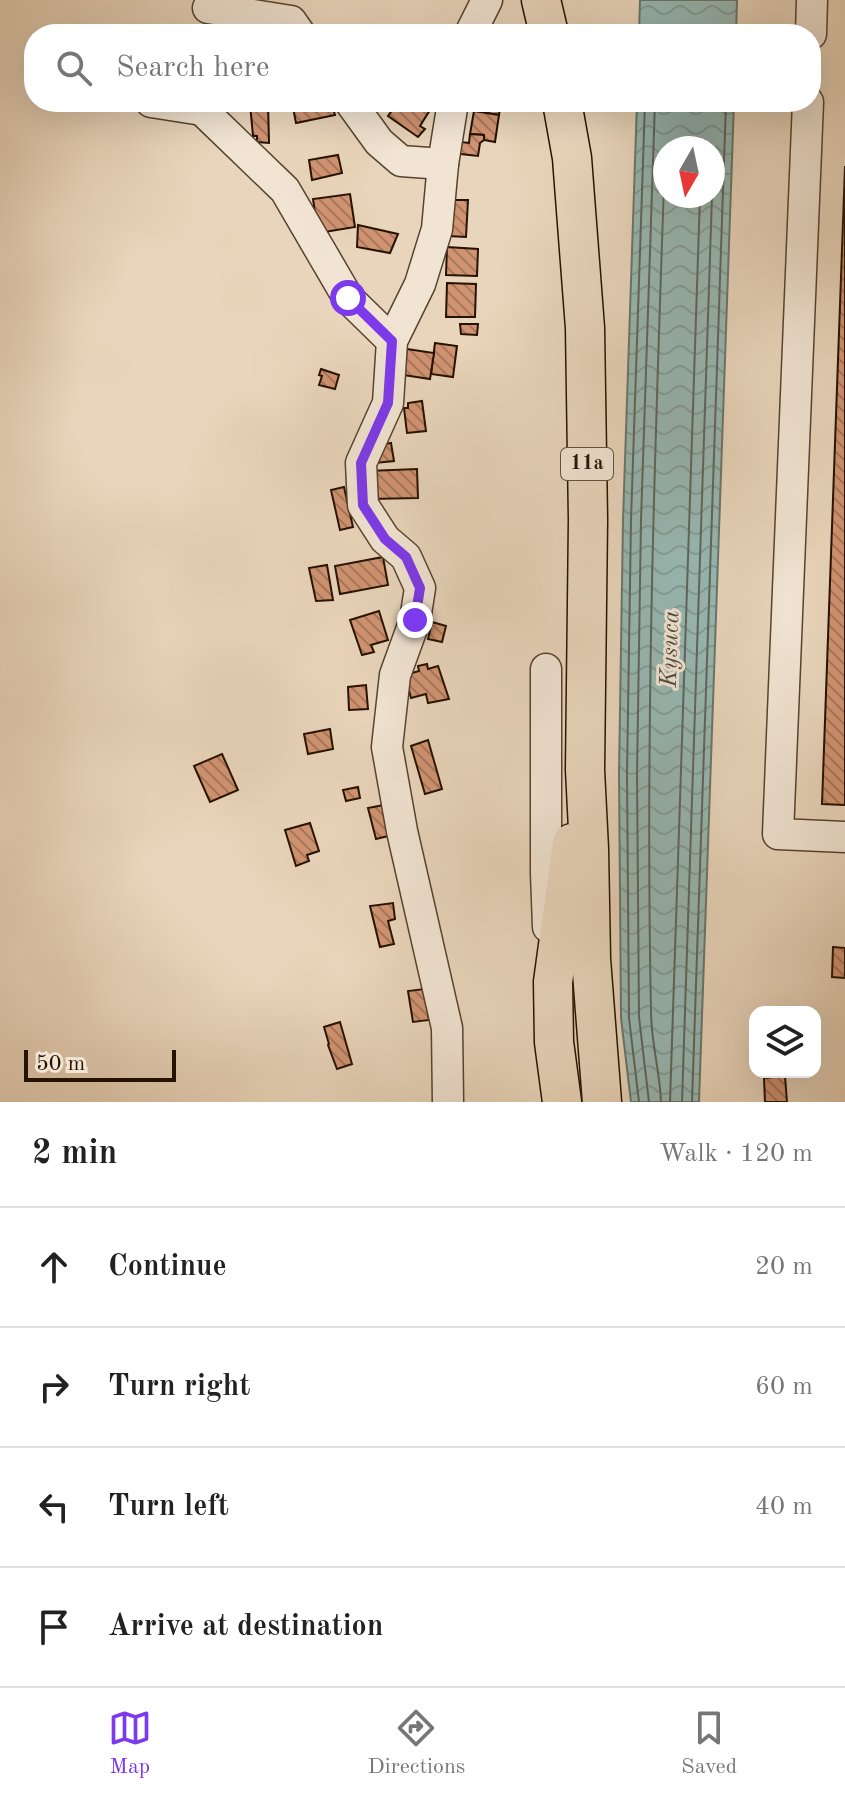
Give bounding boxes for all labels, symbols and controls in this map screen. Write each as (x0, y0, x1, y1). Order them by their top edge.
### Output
search box (24, 24, 821, 112)
icon: search (52, 46, 96, 90)
text: Search here (116, 53, 270, 83)
north arrow (653, 136, 725, 208)
route start (330, 280, 366, 316)
road number: 11a (561, 448, 613, 480)
route end (397, 602, 433, 638)
water label: Kysuca (658, 610, 684, 689)
map controls (749, 1006, 821, 1078)
button: layers (749, 1006, 821, 1078)
scale bar (24, 1046, 176, 1082)
text: 50 m (36, 1053, 85, 1075)
text: 2 min (32, 1137, 117, 1171)
text: Walk · 120 m (659, 1141, 813, 1167)
icon: ahead (32, 1245, 76, 1289)
text: Continue (108, 1252, 227, 1282)
text: 20 m (755, 1254, 813, 1280)
icon: right (32, 1365, 76, 1409)
text: Turn right (108, 1372, 250, 1402)
text: 60 m (755, 1374, 813, 1400)
icon: left (32, 1485, 76, 1529)
text: Turn left (108, 1492, 229, 1522)
text: 40 m (755, 1494, 813, 1520)
icon: arrive (32, 1605, 76, 1649)
text: Arrive at destination (108, 1612, 383, 1642)
tab: Map (108, 1706, 152, 1781)
tab: Directions (368, 1706, 465, 1781)
tab: Saved (681, 1706, 737, 1781)

